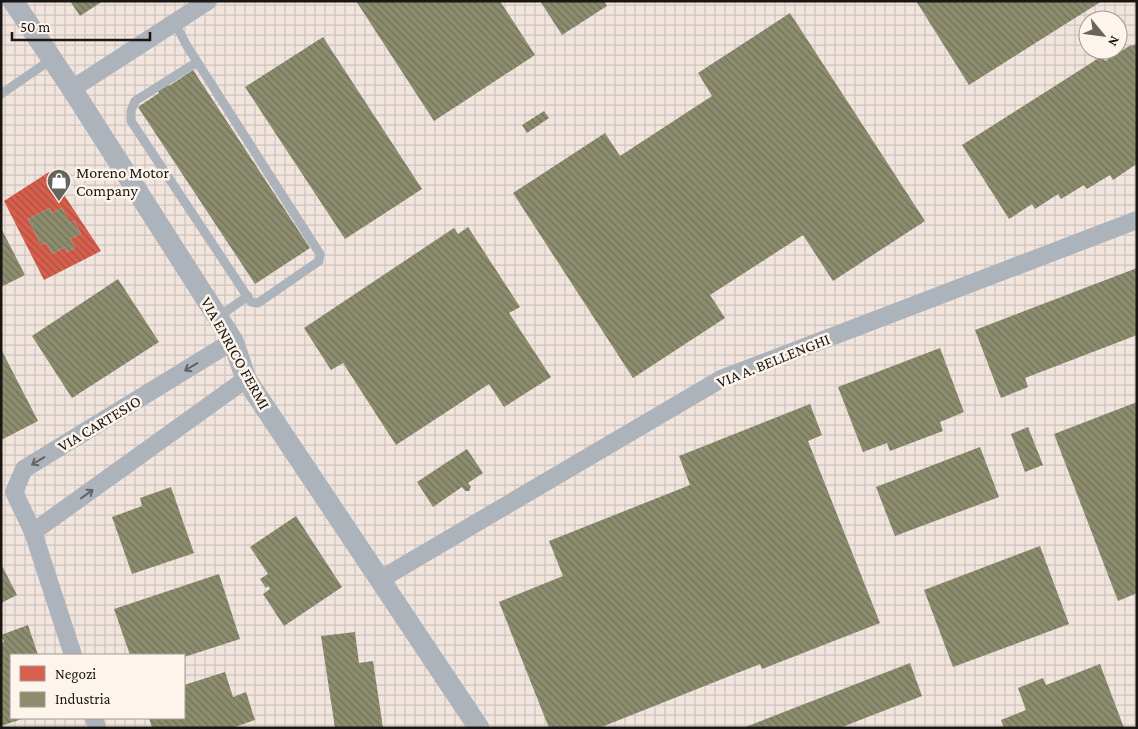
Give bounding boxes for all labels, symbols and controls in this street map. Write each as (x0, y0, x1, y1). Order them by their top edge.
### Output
scale bar (12, 10, 150, 42)
north arrow (1078, 10, 1128, 60)
text: 50 m (20, 19, 50, 35)
text: N (1105, 33, 1124, 50)
place label: Moreno Motor Company (76, 164, 169, 200)
shop icon: Moreno Motor Company (46, 168, 72, 202)
street label: VIA ENRICO FERMI (198, 294, 274, 412)
street label: VIA A. BELLENGHI (714, 330, 832, 391)
one-way arrow (185, 362, 199, 372)
street label: VIA CARTESIO (55, 392, 144, 455)
one-way arrow (31, 456, 45, 466)
one-way arrow (80, 489, 94, 499)
legend (10, 654, 185, 719)
text: Negozi (55, 666, 96, 683)
text: Industria (55, 691, 111, 707)

